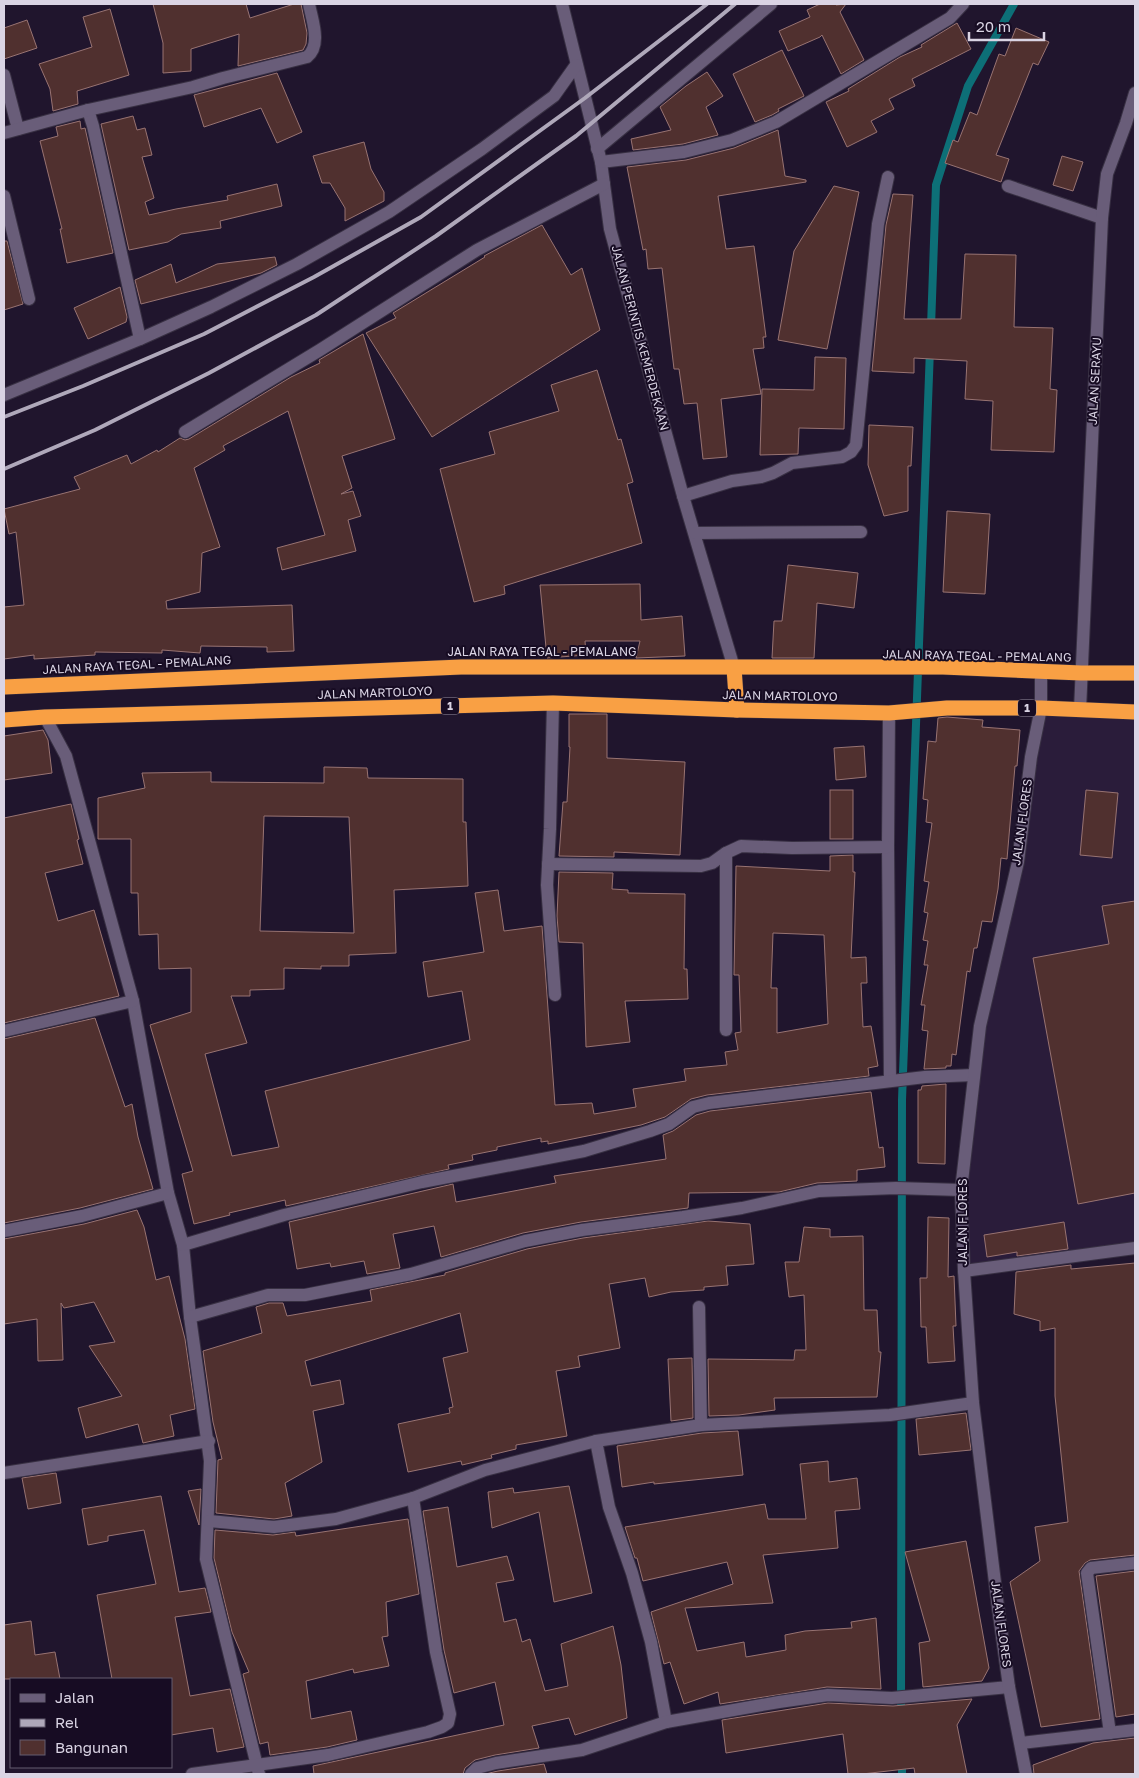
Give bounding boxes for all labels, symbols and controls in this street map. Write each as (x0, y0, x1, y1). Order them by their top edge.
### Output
scale bar (969, 10, 1044, 42)
text: 20 m (976, 17, 1011, 35)
street label: JALAN PERINTIS KEMERDEKAAN (609, 244, 672, 432)
street label: JALAN SERAYU (1085, 337, 1104, 425)
street label: JALAN RAYA TEGAL - PEMALANG (448, 644, 636, 659)
street label: JALAN RAYA TEGAL - PEMALANG (882, 646, 1072, 665)
street label: JALAN RAYA TEGAL - PEMALANG (42, 652, 232, 677)
street label: JALAN MARTOLOYO (317, 683, 433, 702)
street label: JALAN MARTOLOYO (722, 687, 838, 704)
road number: 1 (441, 698, 459, 714)
road number: 1 (1018, 700, 1036, 716)
street label: JALAN FLORES (1008, 777, 1035, 866)
street label: JALAN FLORES (955, 1178, 970, 1266)
street label: JALAN FLORES (988, 1580, 1015, 1668)
legend (10, 1678, 172, 1768)
text: Jalan (55, 1688, 94, 1706)
text: Rel (55, 1713, 79, 1731)
text: Bangunan (55, 1738, 128, 1756)

